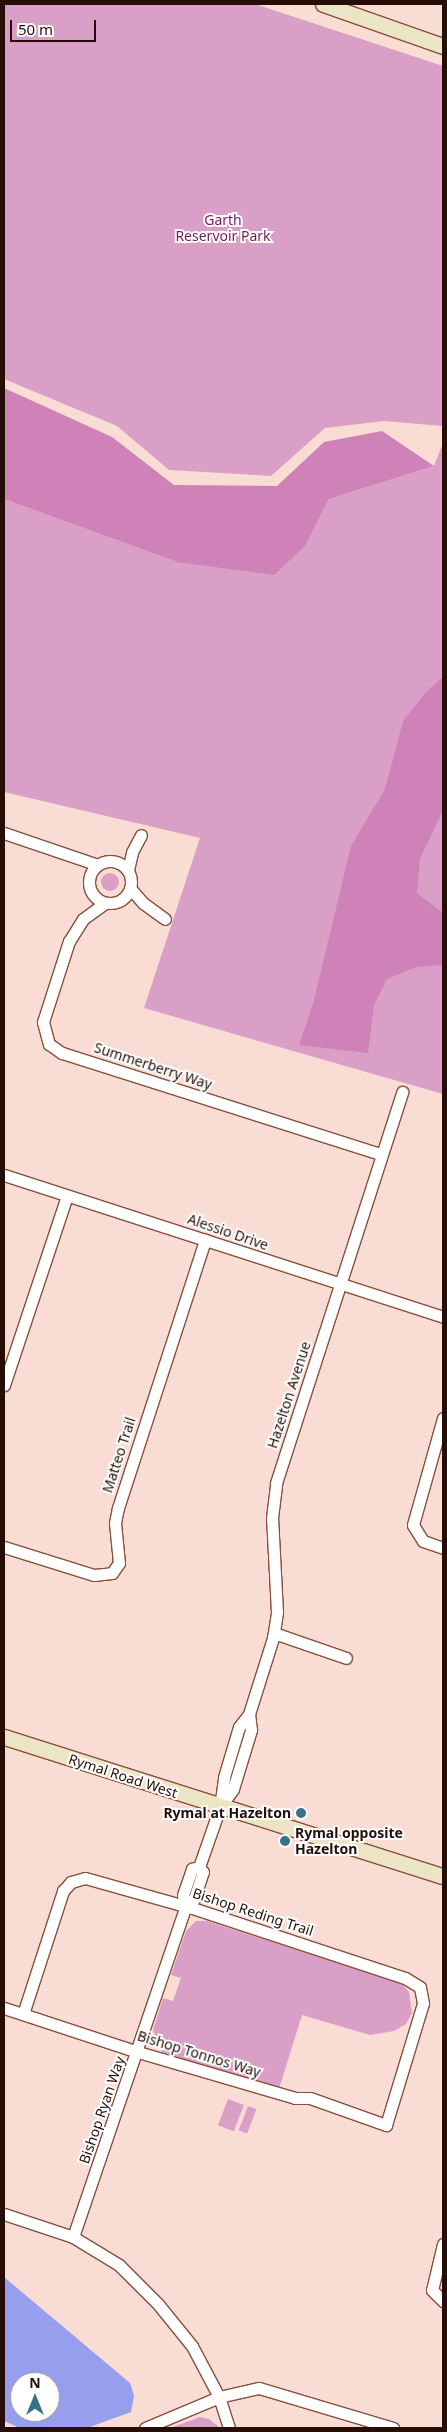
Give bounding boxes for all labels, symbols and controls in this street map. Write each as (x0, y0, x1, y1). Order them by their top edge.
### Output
scale bar (12, 10, 99, 42)
text: 50 m (18, 19, 53, 39)
park label: Garth Reservoir Park (175, 212, 271, 244)
street label: Summerberry Way (92, 1039, 214, 1093)
street label: Alessio Drive (185, 1210, 271, 1254)
street label: Hazelton Avenue (264, 1339, 314, 1451)
street label: Matteo Trail (99, 1415, 139, 1495)
street label: Rymal Road West (66, 1750, 180, 1802)
place label: Rymal at Hazelton (163, 1805, 291, 1821)
marker: Rymal at Hazelton (295, 1807, 307, 1819)
place label: Rymal opposite Hazelton (295, 1825, 403, 1858)
marker: Rymal opposite Hazelton (279, 1835, 291, 1847)
street label: Bishop Reding Trail (190, 1885, 316, 1939)
street label: Bishop Tonnos Way (135, 2027, 263, 2081)
street label: Bishop Ryan Way (76, 2054, 128, 2166)
north arrow (10, 2372, 60, 2422)
text: N (29, 2373, 41, 2392)

